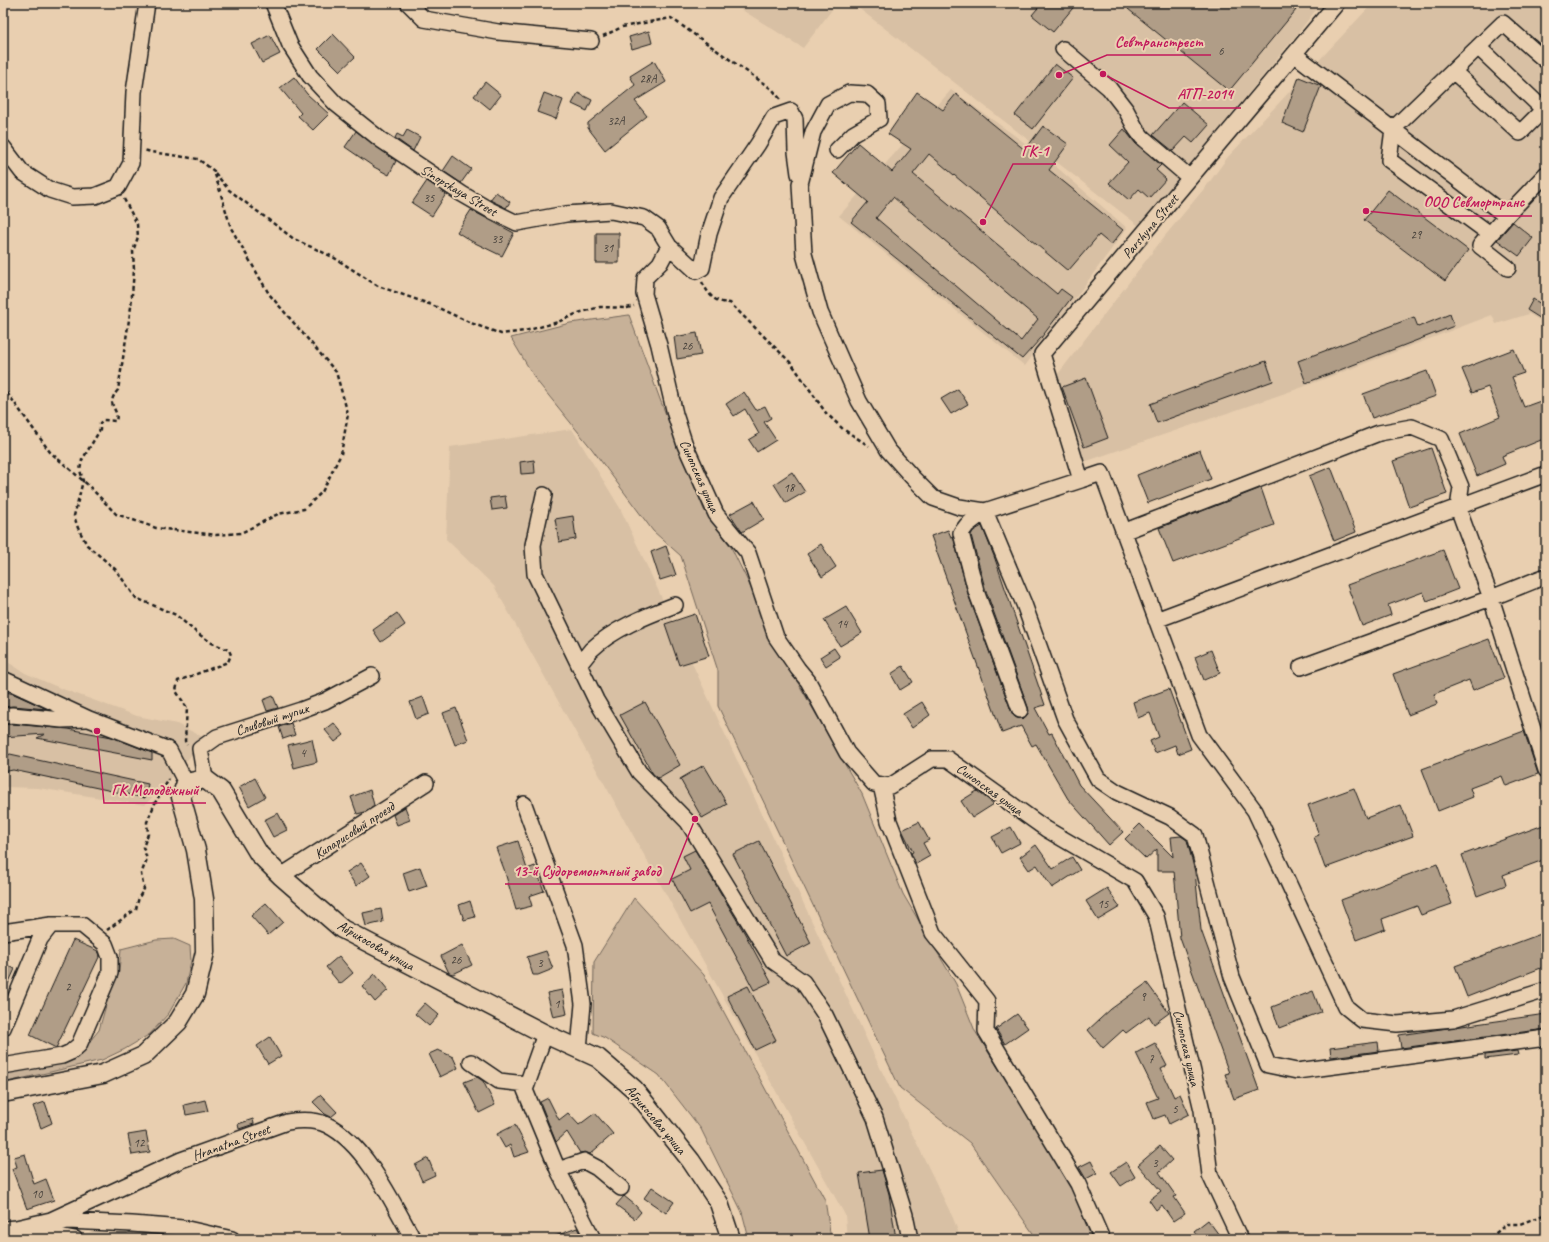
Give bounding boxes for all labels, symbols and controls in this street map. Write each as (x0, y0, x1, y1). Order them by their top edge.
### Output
callout: Севтранстрест (1107, 28, 1211, 55)
text: Севтранстрест (1115, 33, 1204, 52)
house number: 6 (1218, 43, 1224, 59)
house number: 28А (640, 71, 657, 87)
callout: АТП-2014 (1169, 81, 1241, 108)
text: АТП-2014 (1177, 85, 1235, 104)
house number: 32А (608, 113, 625, 129)
callout: ГК-1 (1013, 137, 1056, 164)
text: ГК-1 (1022, 142, 1051, 161)
street label: Sinopskaya Street (417, 161, 501, 221)
callout: ООО Севмортранс (1416, 189, 1532, 216)
house number: 35 (424, 190, 435, 206)
street label: Parshyna Street (1119, 190, 1183, 262)
text: ООО Севмортранс (1424, 193, 1526, 212)
house number: 29 (1411, 227, 1423, 243)
house number: 33 (492, 231, 504, 247)
house number: 31 (603, 240, 614, 256)
house number: 26 (682, 338, 693, 354)
street label: Синопская улица (676, 437, 723, 516)
house number: 18 (784, 480, 796, 496)
house number: 14 (837, 616, 849, 632)
street label: Сливовый тупик (233, 699, 312, 739)
house number: 4 (300, 745, 307, 761)
street label: Синопская улица (953, 760, 1027, 820)
callout: ГК Молодёжный (104, 776, 206, 803)
text: ГК Молодёжный (112, 781, 200, 800)
street label: Кипарисовый проезд (311, 797, 399, 863)
callout: 13-й Судоремонтный завод (505, 857, 669, 884)
text: 13-й Судоремонтный завод (513, 862, 662, 881)
house number: 15 (1098, 896, 1109, 912)
street label: Абрикосовая улица (334, 917, 418, 975)
house number: 26 (451, 952, 462, 968)
house number: 3 (537, 955, 544, 971)
house number: 2 (65, 979, 72, 995)
house number: 9 (1140, 989, 1147, 1005)
house number: 1 (554, 996, 560, 1012)
street label: Синопская улица (1169, 1008, 1204, 1089)
house number: 7 (1148, 1051, 1154, 1067)
street label: Абрикосовая улица (622, 1081, 691, 1159)
house number: 5 (1172, 1101, 1178, 1117)
street label: Hranatna Street (190, 1120, 273, 1164)
house number: 12 (134, 1135, 146, 1151)
house number: 3 (1152, 1155, 1159, 1171)
house number: 10 (32, 1186, 44, 1202)

